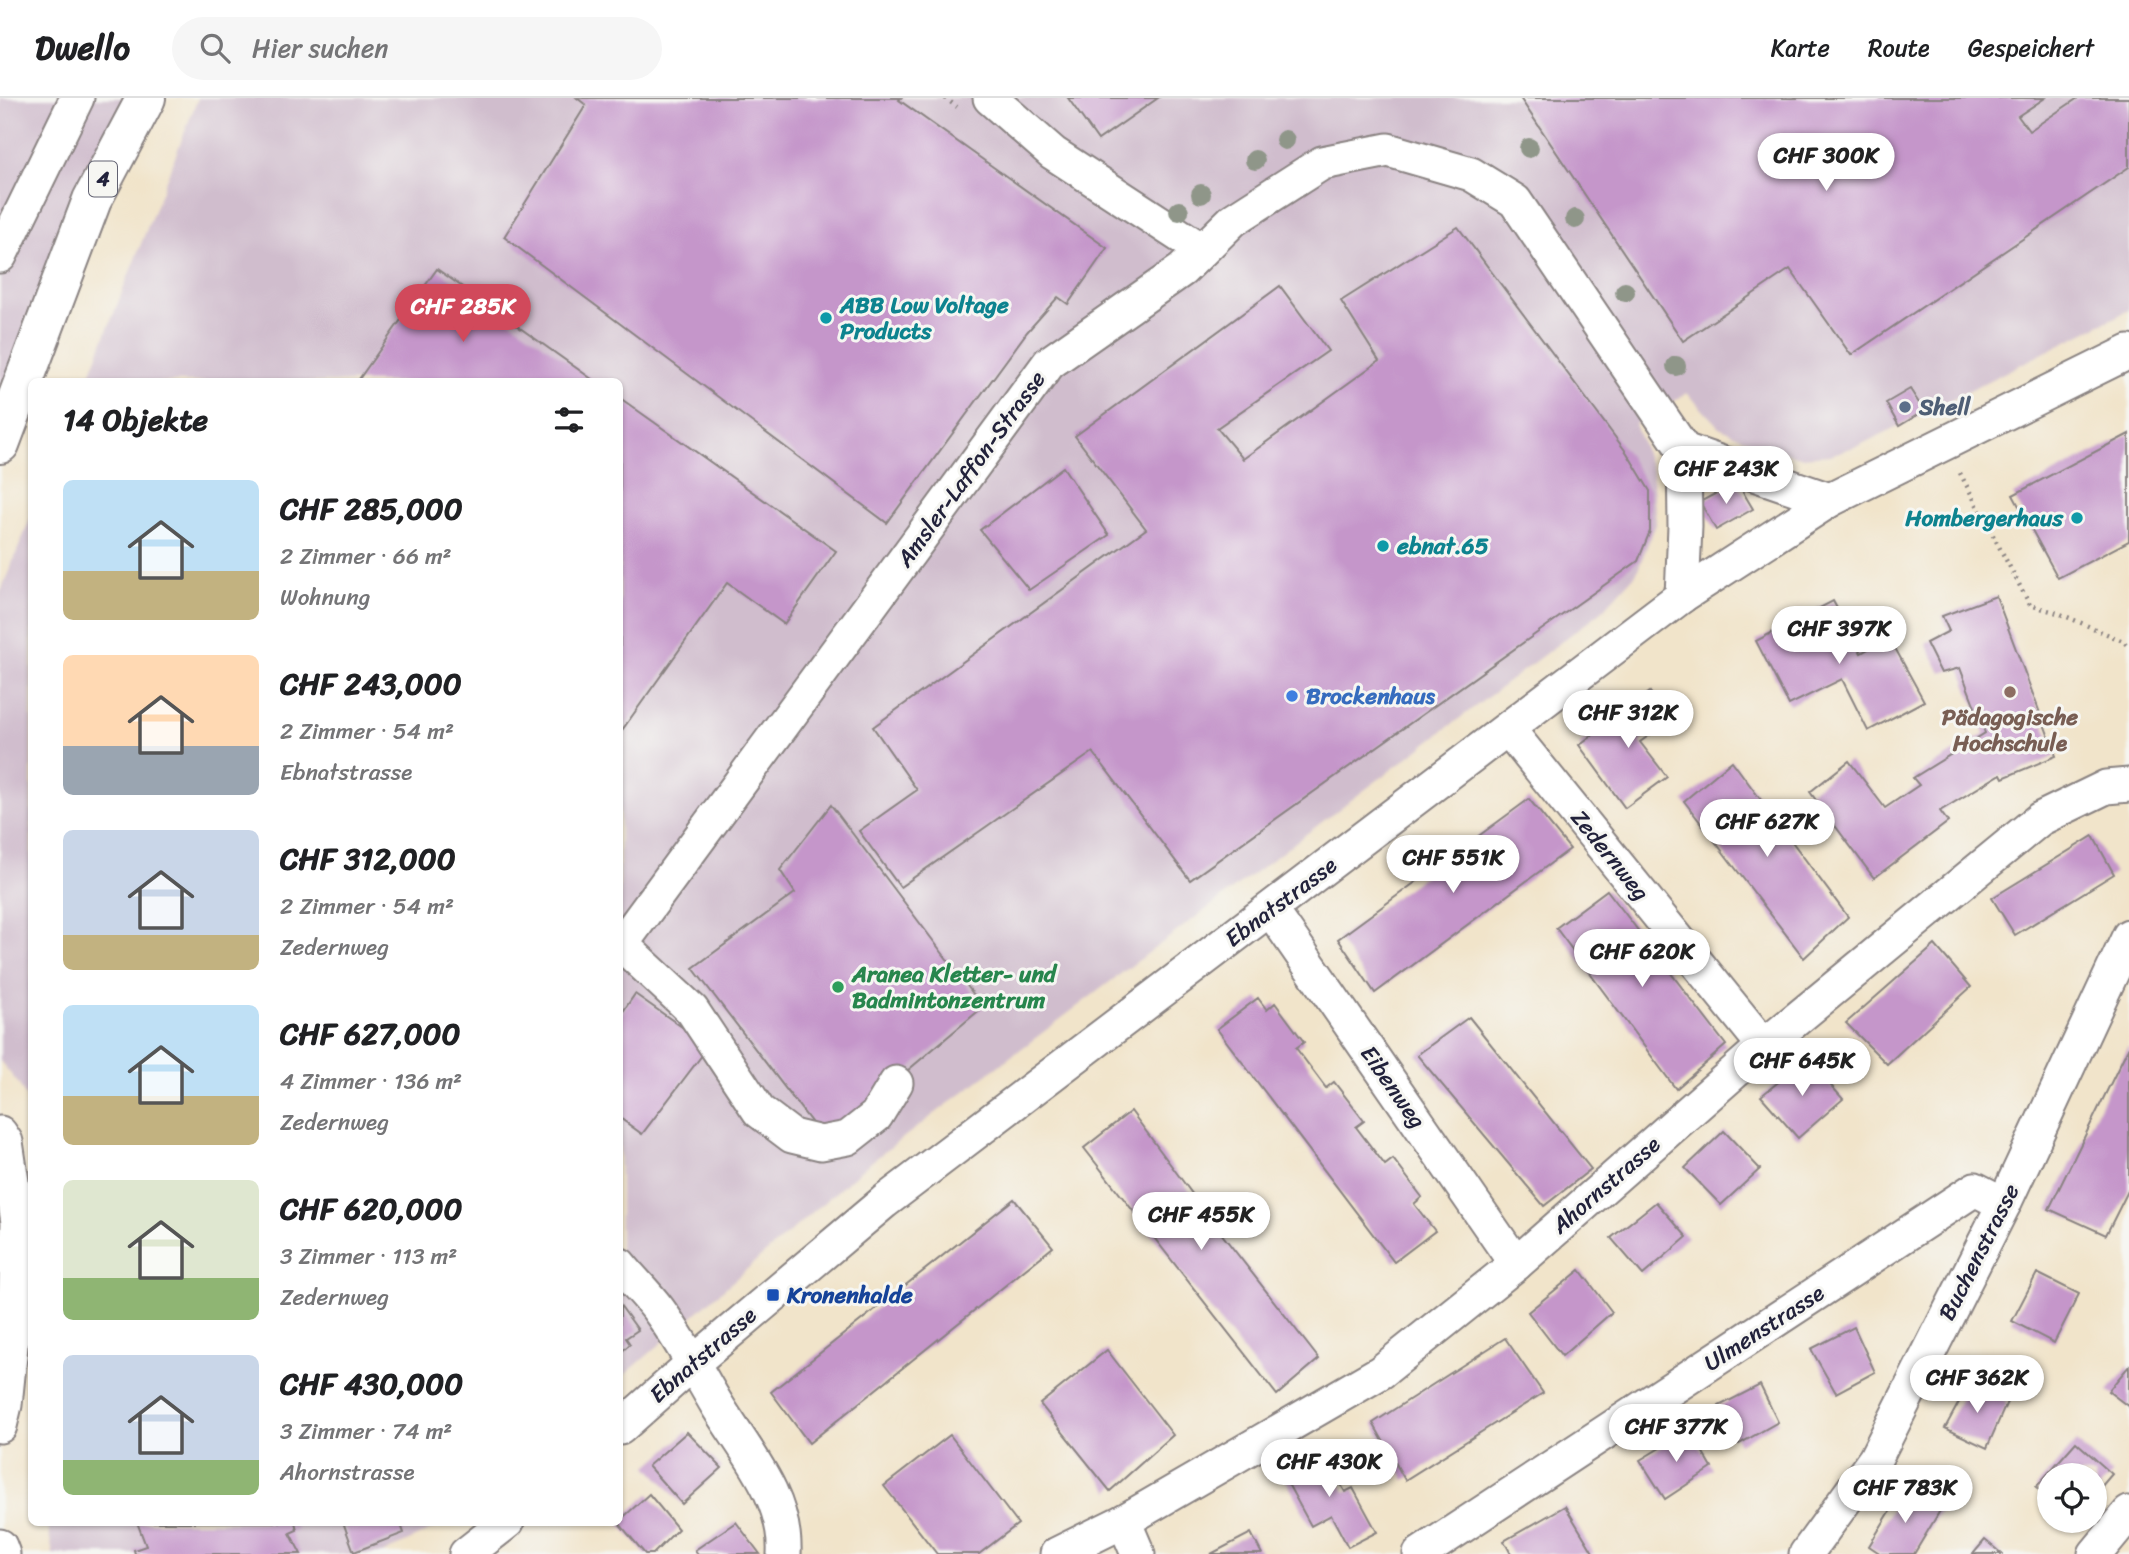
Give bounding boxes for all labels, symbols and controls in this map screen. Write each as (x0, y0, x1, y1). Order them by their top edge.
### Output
search box (172, 17, 662, 80)
text: Dwello (35, 19, 130, 77)
text: Hier suchen (252, 25, 388, 71)
text: Karte (1771, 27, 1830, 69)
text: Route (1868, 27, 1930, 69)
text: Gespeichert (1968, 27, 2094, 69)
icon: search (196, 29, 234, 67)
pin: CHF 300K (1754, 134, 1898, 193)
text: CHF 300K (1774, 135, 1878, 176)
road number: 4 (89, 162, 117, 196)
pin: CHF 285K (391, 285, 535, 344)
place label: ABB Low Voltage Products (839, 285, 1009, 352)
text: CHF 285K (411, 286, 515, 327)
marker: ABB Low Voltage Products (818, 310, 834, 326)
street label: Amsler-Laffon-Strasse (885, 362, 1057, 577)
place label: Shell (1918, 387, 1972, 428)
text: 14 Objekte (63, 393, 208, 447)
marker: Shell (1897, 399, 1913, 415)
icon: filters (550, 401, 588, 439)
pin: CHF 243K (1654, 446, 1798, 506)
text: CHF 243K (1674, 448, 1778, 489)
text: CHF 285,000 (280, 482, 463, 536)
place label: Hombergerhaus (1904, 498, 2064, 539)
icon: home (119, 508, 203, 592)
marker: Hombergerhaus (2069, 510, 2085, 526)
place label: ebnat.65 (1396, 526, 1489, 567)
text: 2 Zimmer · 66 m² (280, 536, 452, 577)
marker: ebnat.65 (1375, 538, 1391, 554)
text: Wohnung (280, 577, 370, 618)
pin: CHF 397K (1767, 606, 1911, 666)
text: CHF 397K (1787, 608, 1891, 649)
text: CHF 243,000 (280, 657, 462, 711)
place label: Brockenhaus (1306, 676, 1435, 717)
icon: home (119, 683, 203, 767)
marker: Pädagogische Hochschule (2002, 684, 2018, 700)
marker: Brockenhaus (1284, 688, 1300, 704)
pin: CHF 312K (1556, 690, 1700, 750)
text: CHF 312K (1579, 692, 1677, 733)
place label: Pädagogische Hochschule (1942, 697, 2078, 764)
text: 2 Zimmer · 54 m² (280, 711, 454, 752)
text: Ebnatstrasse (280, 752, 412, 793)
street label: Zedernweg (1560, 800, 1660, 910)
pin: CHF 627K (1695, 800, 1839, 859)
text: CHF 627K (1716, 801, 1818, 842)
text: CHF 312,000 (280, 832, 456, 886)
pin: CHF 551K (1381, 836, 1525, 895)
text: CHF 551K (1402, 837, 1504, 878)
street label: Ebnatstrasse (1216, 846, 1346, 958)
icon: home (119, 858, 203, 942)
text: 2 Zimmer · 54 m² (280, 886, 454, 927)
text: Zedernweg (280, 927, 389, 968)
pin: CHF 620K (1570, 930, 1714, 989)
text: CHF 620K (1590, 931, 1694, 972)
place label: Aranea Kletter- und Badmintonzentrum (851, 954, 1058, 1021)
marker: Aranea Kletter- und Badmintonzentrum (830, 979, 846, 995)
text: CHF 627,000 (280, 1007, 461, 1061)
icon: home (119, 1033, 203, 1117)
street label: Eibenweg (1349, 1037, 1437, 1138)
pin: CHF 645K (1730, 1038, 1874, 1098)
text: CHF 645K (1750, 1040, 1854, 1081)
text: 4 Zimmer · 136 m² (280, 1061, 462, 1102)
text: Zedernweg (280, 1102, 389, 1143)
street label: Ahornstrasse (1541, 1125, 1670, 1245)
street label: Buchenstrasse (1927, 1176, 2031, 1328)
text: CHF 620,000 (280, 1182, 462, 1236)
pin: CHF 455K (1129, 1192, 1273, 1252)
text: CHF 455K (1148, 1194, 1254, 1235)
icon: home (119, 1208, 203, 1292)
text: 3 Zimmer · 113 m² (280, 1236, 457, 1277)
street label: Ulmenstrasse (1695, 1273, 1833, 1383)
place label: Kronenhalde (786, 1275, 913, 1316)
text: Zedernweg (280, 1277, 389, 1318)
marker: Kronenhalde (765, 1287, 781, 1303)
street label: Ebnatstrasse (640, 1296, 766, 1414)
pin: CHF 362K (1905, 1356, 2049, 1415)
text: CHF 430,000 (280, 1357, 463, 1411)
text: CHF 362K (1926, 1357, 2028, 1398)
icon: home (119, 1383, 203, 1467)
pin: CHF 377K (1604, 1404, 1748, 1464)
text: CHF 377K (1625, 1406, 1727, 1447)
text: 3 Zimmer · 74 m² (280, 1411, 452, 1452)
pin: CHF 430K (1257, 1440, 1401, 1499)
text: CHF 430K (1277, 1441, 1381, 1482)
text: Ahornstrasse (280, 1452, 415, 1493)
map controls (2037, 1463, 2107, 1533)
button: locate (2037, 1463, 2107, 1533)
pin: CHF 783K (1833, 1466, 1977, 1525)
text: CHF 783K (1854, 1467, 1956, 1508)

